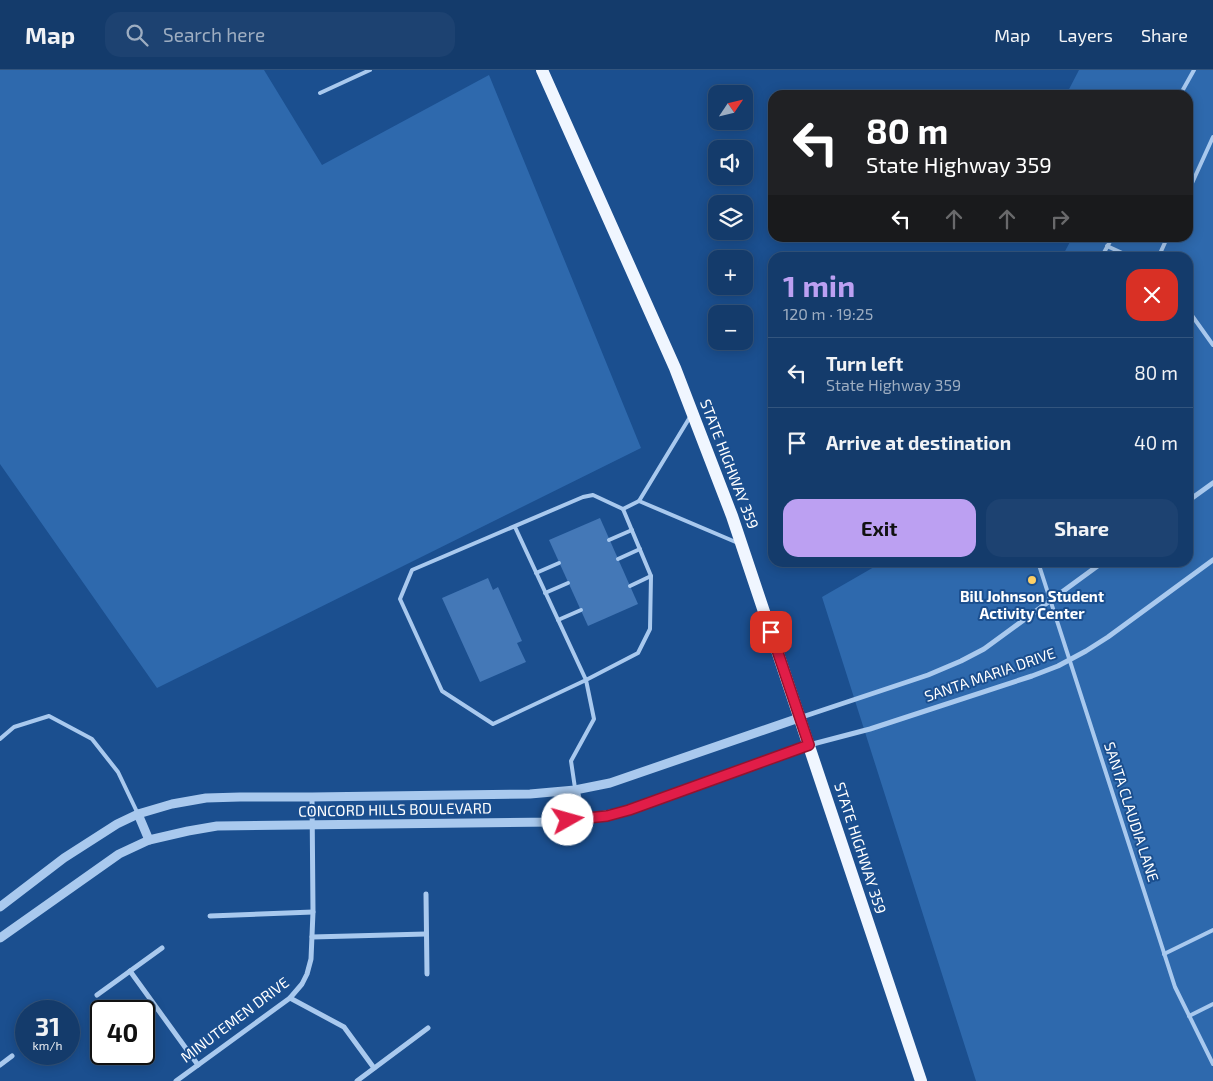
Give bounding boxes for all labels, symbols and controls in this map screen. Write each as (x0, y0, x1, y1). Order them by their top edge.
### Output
search box (105, 12, 455, 57)
text: Map (25, 20, 75, 49)
icon: search (123, 21, 151, 49)
text: Search here (163, 23, 265, 46)
text: Map (994, 24, 1030, 46)
text: Layers (1058, 24, 1113, 46)
text: Share (1141, 24, 1188, 46)
north arrow (708, 85, 752, 130)
map controls (708, 85, 753, 350)
text: 80 m (866, 109, 948, 151)
icon: left (783, 110, 848, 175)
button: sound (708, 140, 753, 185)
text: State Highway 359 (866, 151, 1052, 177)
button: layers (708, 195, 753, 240)
icon: left (887, 205, 915, 233)
icon: ahead (940, 205, 968, 233)
icon: ahead (993, 205, 1021, 233)
icon: right (1046, 205, 1074, 233)
button: + (708, 250, 753, 295)
text: 1 min (783, 267, 855, 303)
button: close (1126, 269, 1178, 321)
text: 120 m · 19:25 (783, 304, 873, 323)
button: − (708, 305, 753, 350)
text: Turn left (826, 352, 903, 375)
icon: left (783, 359, 811, 387)
text: 80 m (1134, 361, 1178, 384)
text: State Highway 359 (826, 375, 961, 394)
street label: STATE HIGHWAY 359 (697, 396, 763, 531)
icon: arrive (783, 429, 811, 457)
text: Arrive at destination (826, 431, 1011, 454)
text: 40 m (1134, 431, 1178, 454)
button: Exit (783, 499, 976, 557)
button: Share (986, 499, 1178, 557)
marker: Bill Johnson Student Activity Center (1026, 574, 1038, 586)
place label: Bill Johnson Student Activity Center (960, 587, 1104, 623)
pin (750, 611, 792, 653)
icon: arrive (757, 618, 785, 646)
street label: SANTA MARIA DRIVE (922, 643, 1057, 705)
street label: SANTA CLAUDIA LANE (1101, 739, 1163, 884)
street label: STATE HIGHWAY 359 (831, 780, 891, 916)
position arrow (541, 793, 593, 845)
street label: CONCORD HILLS BOULEVARD (298, 798, 492, 820)
street label: MINUTEMEN DRIVE (177, 973, 292, 1066)
speed limit sign: 40 (90, 1000, 155, 1065)
text: 31 (35, 1011, 60, 1041)
text: km/h (33, 1038, 62, 1052)

